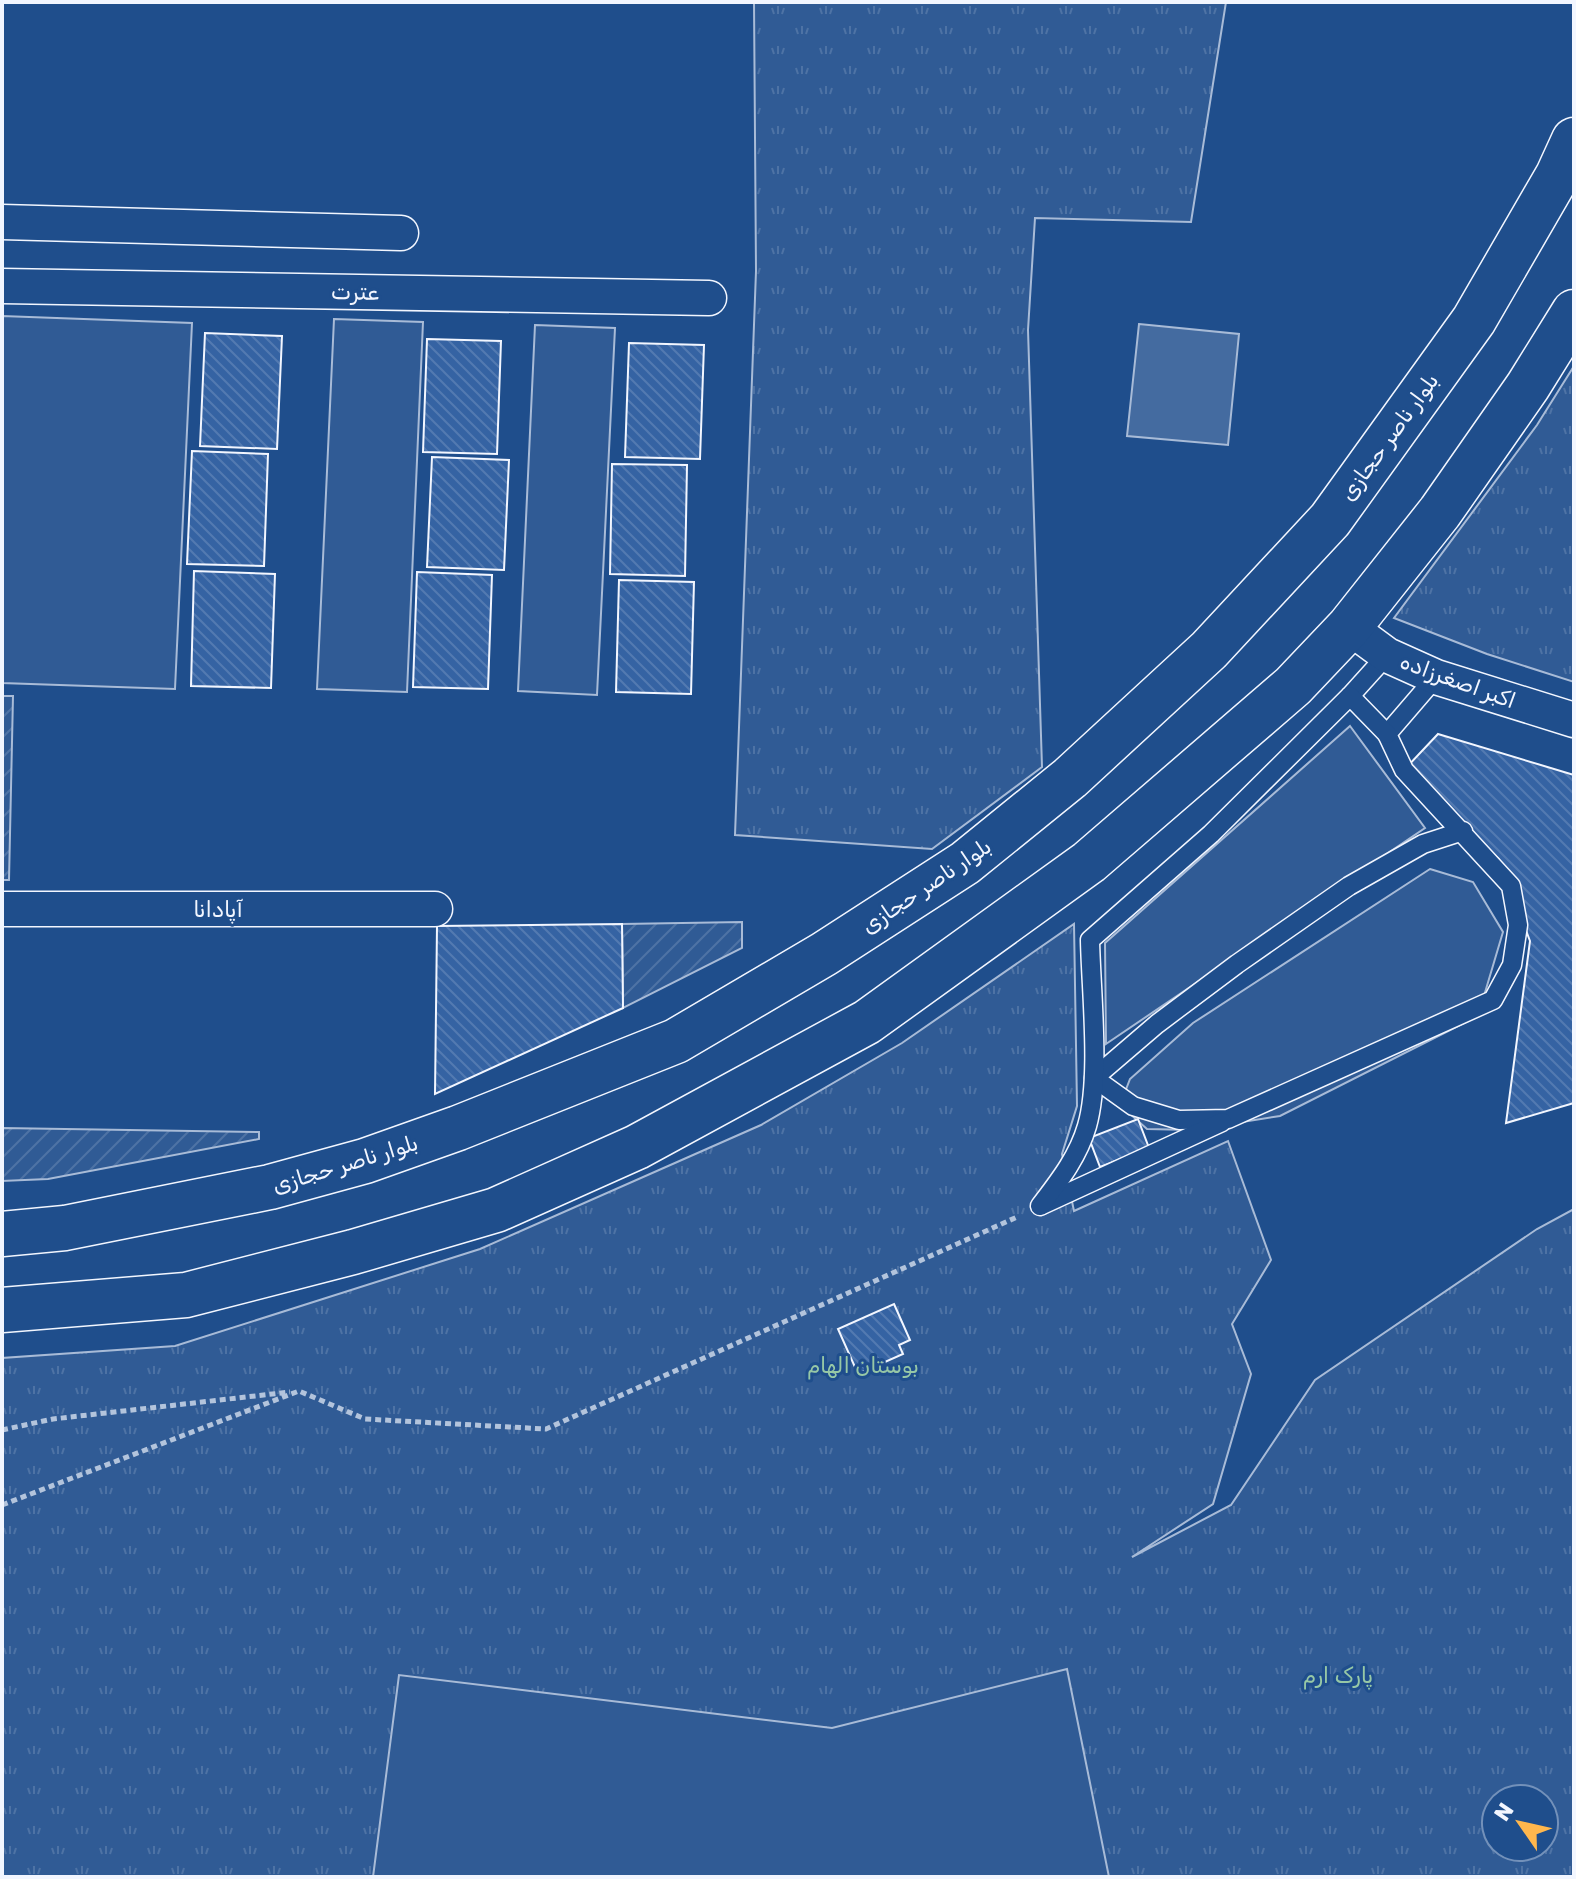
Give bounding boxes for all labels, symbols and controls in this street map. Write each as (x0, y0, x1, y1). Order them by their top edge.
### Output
street label: عترت (331, 278, 379, 306)
street label: بلوار ناصر حجازی (1334, 368, 1444, 506)
street label: اکبر اصغرزاده (1396, 648, 1520, 714)
street label: بلوار ناصر حجازی (856, 833, 996, 939)
street label: آپادانا (193, 896, 243, 924)
street label: بلوار ناصر حجازی (269, 1129, 421, 1199)
park label: بوستان الهام (807, 1352, 919, 1380)
park label: پارک ارم (1303, 1662, 1373, 1690)
north arrow (1480, 1783, 1560, 1863)
text: N (1488, 1798, 1519, 1826)

